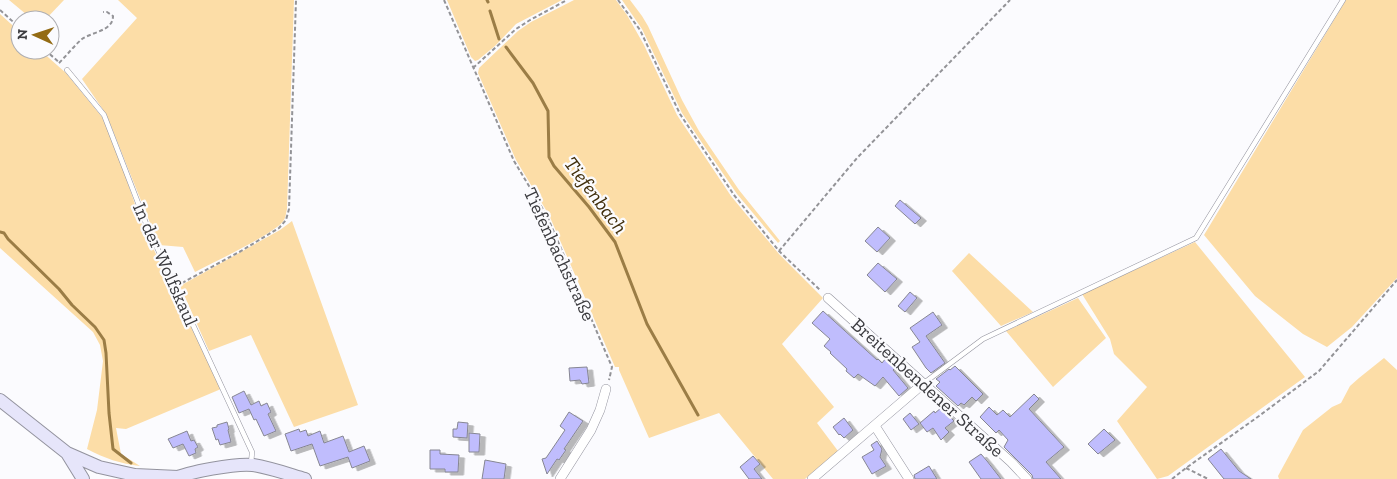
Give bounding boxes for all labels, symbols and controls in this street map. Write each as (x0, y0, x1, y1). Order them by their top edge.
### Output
north arrow (10, 10, 60, 60)
text: N (14, 28, 31, 40)
water label: Tiefenbach (559, 152, 633, 238)
street label: Tiefenbachstraße (519, 184, 601, 325)
street label: In der Wolfskaul (128, 199, 203, 330)
street label: Breitenbendener Straße (847, 313, 1009, 462)

